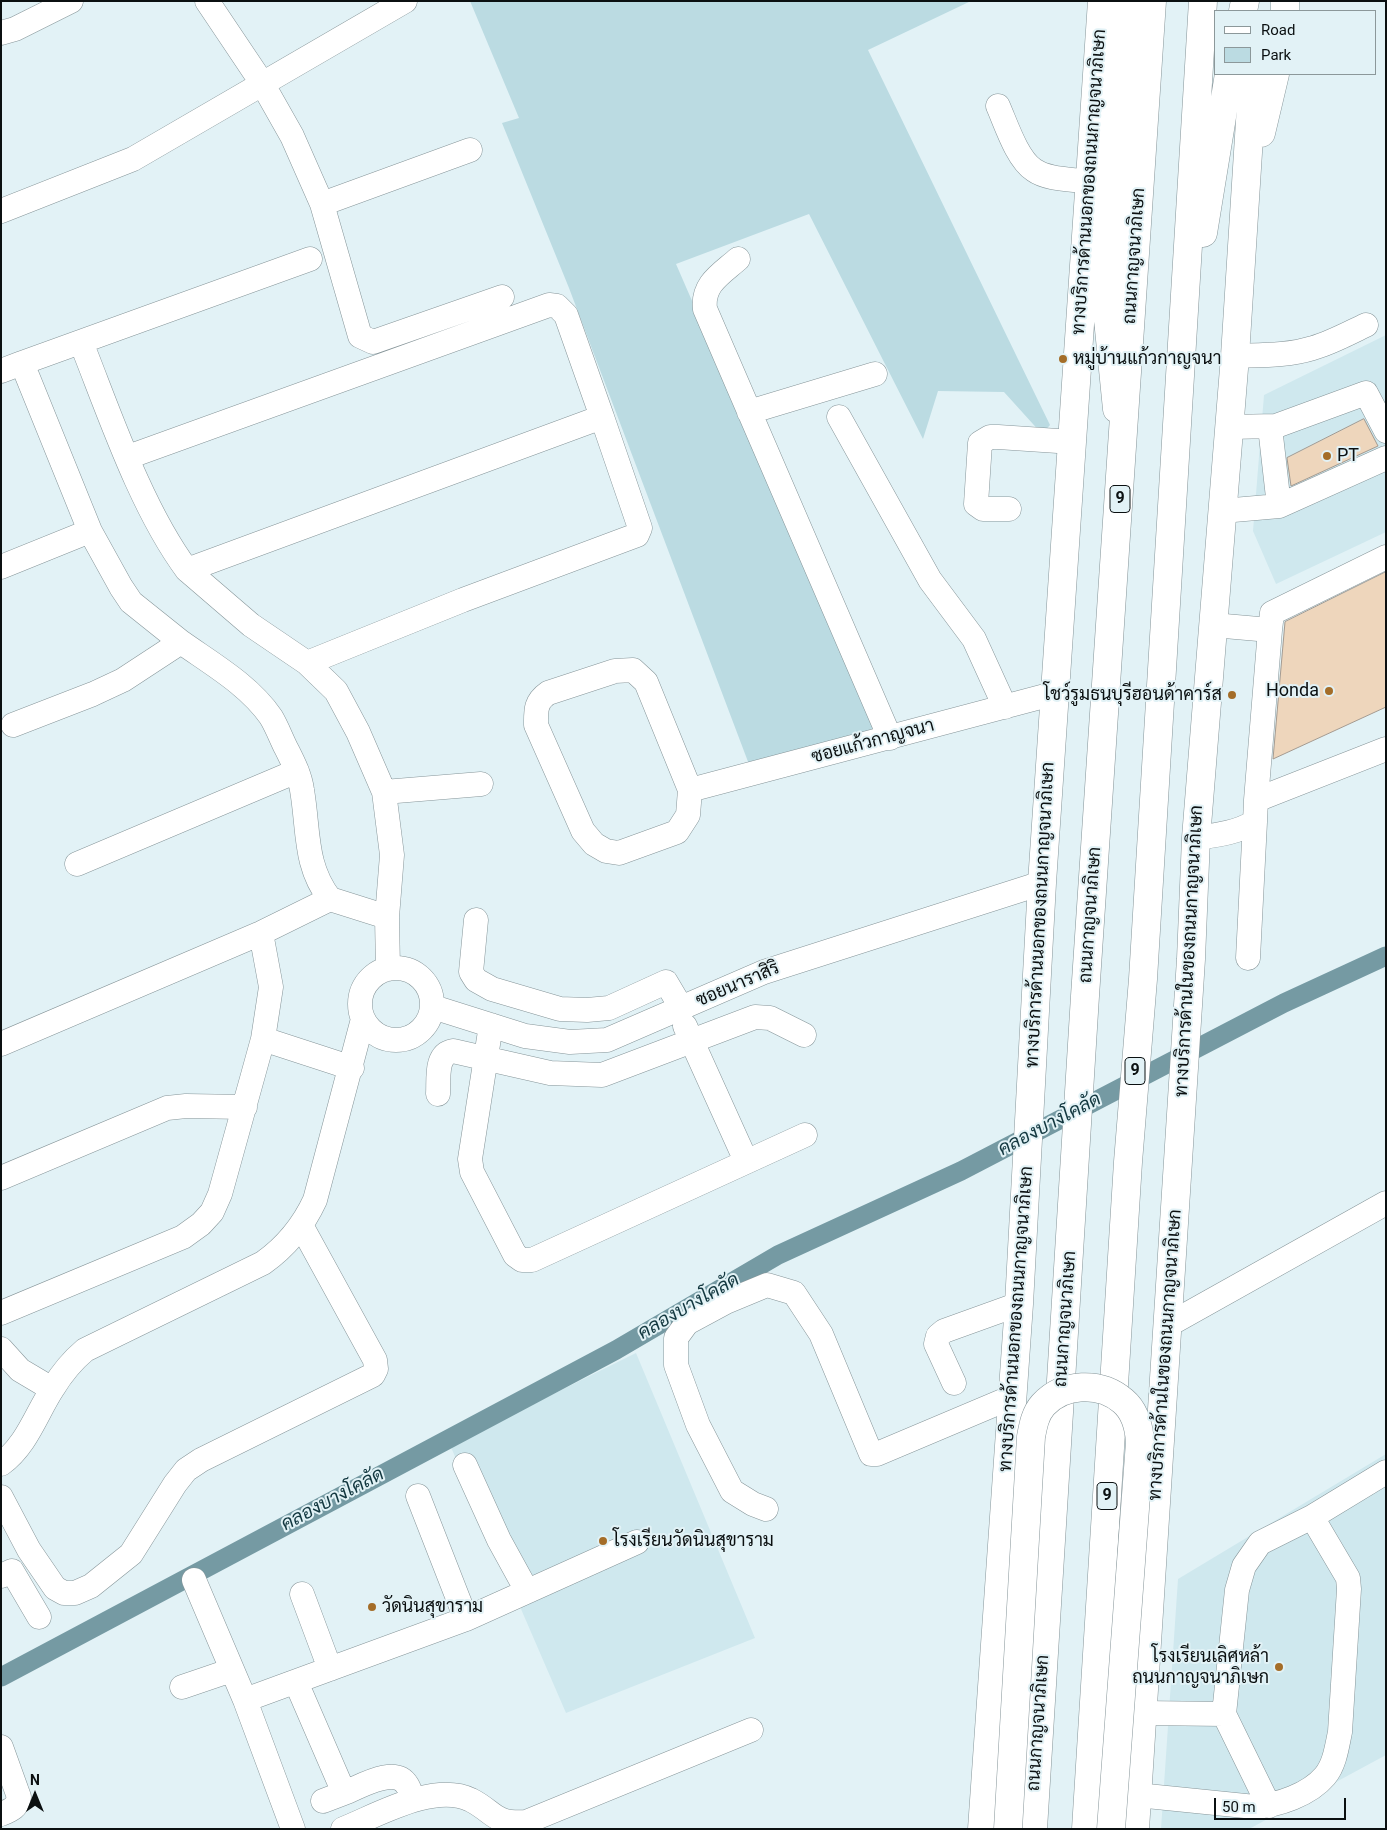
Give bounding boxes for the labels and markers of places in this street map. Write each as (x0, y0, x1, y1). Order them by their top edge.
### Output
place label: หมู่บ้านแก้วกาญจนา (1073, 348, 1222, 370)
marker: หมู่บ้านแก้วกาญจนา (1057, 353, 1069, 365)
place label: PT (1337, 445, 1359, 467)
marker: PT (1321, 450, 1333, 462)
place label: Honda (1266, 680, 1319, 702)
place label: โชว์รูมธนบุรีฮอนด้าคาร์ส (1043, 684, 1222, 706)
marker: Honda (1323, 685, 1335, 697)
marker: โชว์รูมธนบุรีฮอนด้าคาร์ส (1226, 689, 1238, 701)
place label: โรงเรียนวัดนินสุขาราม (613, 1530, 774, 1552)
marker: โรงเรียนวัดนินสุขาราม (597, 1535, 609, 1547)
place label: วัดนินสุขาราม (382, 1596, 483, 1618)
marker: วัดนินสุขาราม (366, 1601, 378, 1613)
place label: โรงเรียนเลิศหล้า ถนนกาญจนาภิเษก (1132, 1646, 1269, 1688)
marker: โรงเรียนเลิศหล้า ถนนกาญจนาภิเษก (1273, 1661, 1285, 1673)

